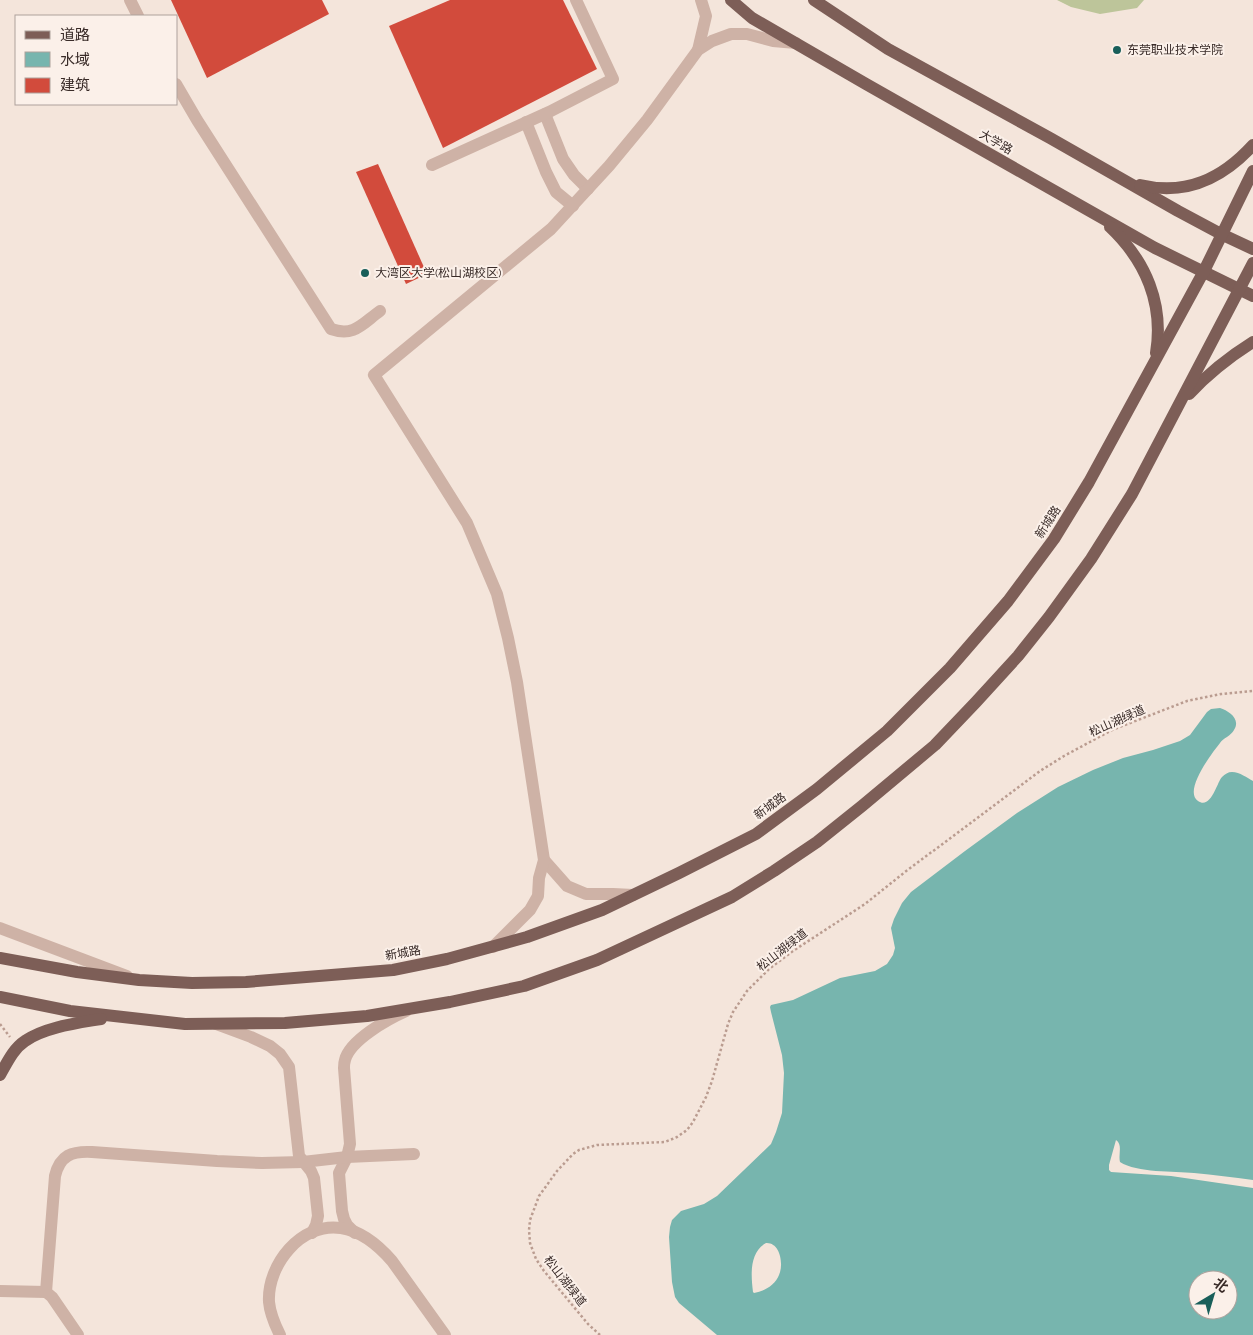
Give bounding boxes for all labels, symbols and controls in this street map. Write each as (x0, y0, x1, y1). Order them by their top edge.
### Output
legend (15, 15, 178, 105)
text: 道路 (60, 26, 90, 44)
place label: 东莞职业技术学院 (1127, 43, 1223, 57)
marker: 东莞职业技术学院 (1111, 44, 1123, 56)
text: 水域 (60, 51, 90, 69)
text: 建筑 (60, 76, 90, 94)
street label: 大学路 (977, 127, 1015, 157)
place label: 大湾区大学(松山湖校区) (375, 266, 501, 280)
marker: 大湾区大学(松山湖校区) (359, 267, 371, 279)
street label: 新城路 (1032, 503, 1064, 541)
street label: 松山湖绿道 (1087, 702, 1147, 740)
street label: 新城路 (751, 790, 789, 822)
street label: 松山湖绿道 (754, 926, 810, 974)
street label: 新城路 (384, 943, 422, 963)
street label: 松山湖绿道 (541, 1253, 589, 1309)
north arrow (1188, 1270, 1238, 1320)
text: 北 (1211, 1274, 1231, 1295)

